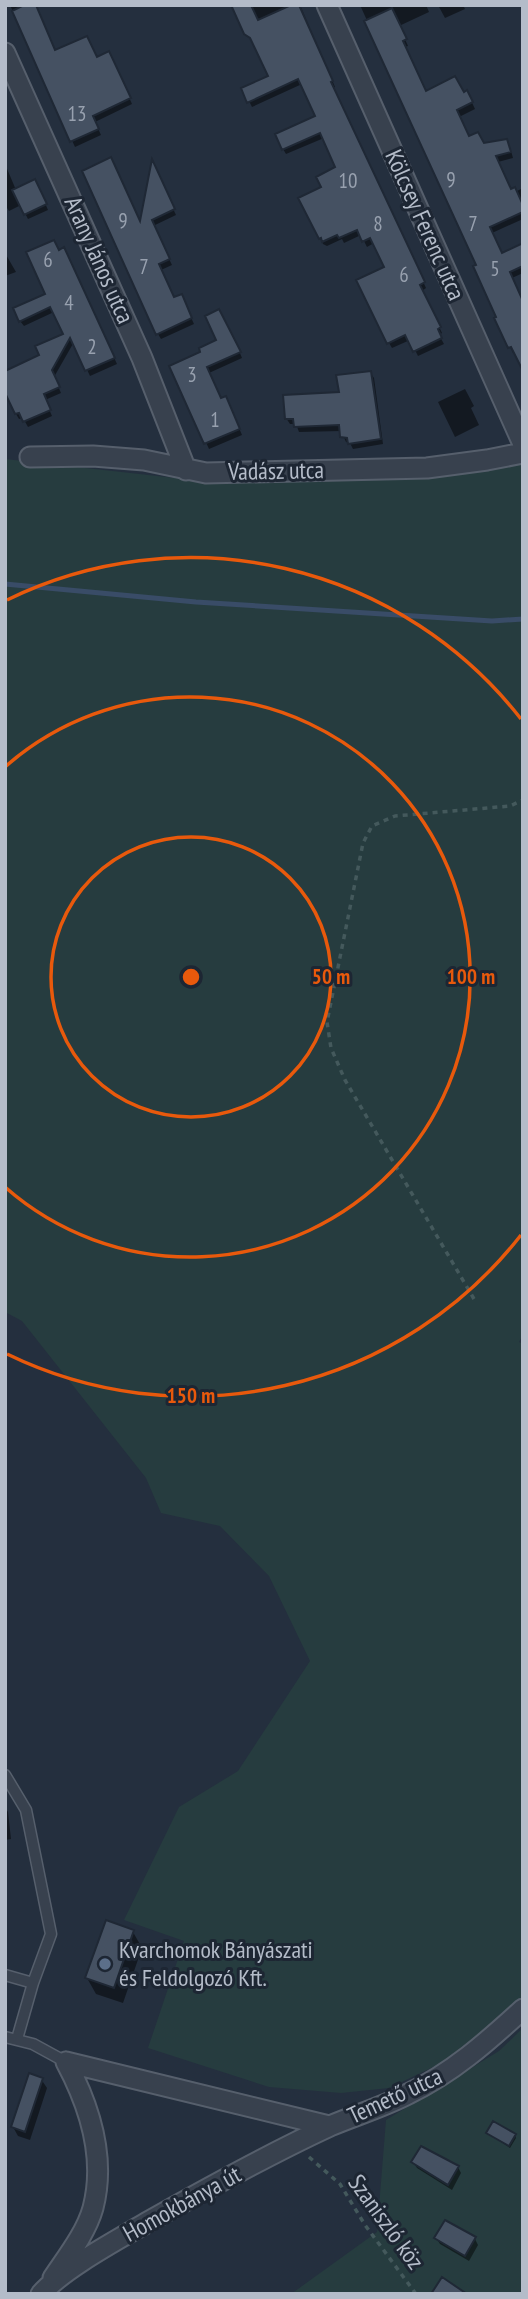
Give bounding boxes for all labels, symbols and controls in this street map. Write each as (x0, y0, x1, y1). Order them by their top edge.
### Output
house number: 13 (68, 100, 86, 127)
street label: Kölcsey Ferenc utca (378, 145, 472, 305)
house number: 9 (446, 166, 456, 193)
house number: 10 (339, 167, 357, 194)
street label: Arany János utca (58, 191, 141, 328)
house number: 9 (118, 207, 128, 234)
house number: 8 (373, 210, 383, 237)
house number: 7 (468, 210, 478, 237)
house number: 6 (43, 246, 53, 273)
house number: 7 (139, 253, 149, 280)
house number: 5 (490, 255, 500, 282)
house number: 6 (399, 261, 409, 288)
house number: 4 (64, 289, 74, 316)
house number: 2 (87, 333, 97, 360)
house number: 3 (187, 361, 197, 388)
house number: 1 (210, 406, 220, 433)
street label: Vadász utca (227, 454, 324, 487)
text: 50 m (312, 963, 350, 990)
text: 100 m (447, 963, 495, 990)
centre of rings (179, 965, 203, 989)
text: 150 m (167, 1382, 215, 1409)
place label: Kvarchomok Bányászati és Feldolgozó Kft. (119, 1934, 313, 1993)
marker: Kvarchomok Bányászati és Feldolgozó Kft. (97, 1956, 113, 1972)
street label: Temető utca (343, 2060, 447, 2131)
street label: Homokbánya út (117, 2158, 246, 2249)
street label: Szaniszló köz (342, 2168, 431, 2275)

